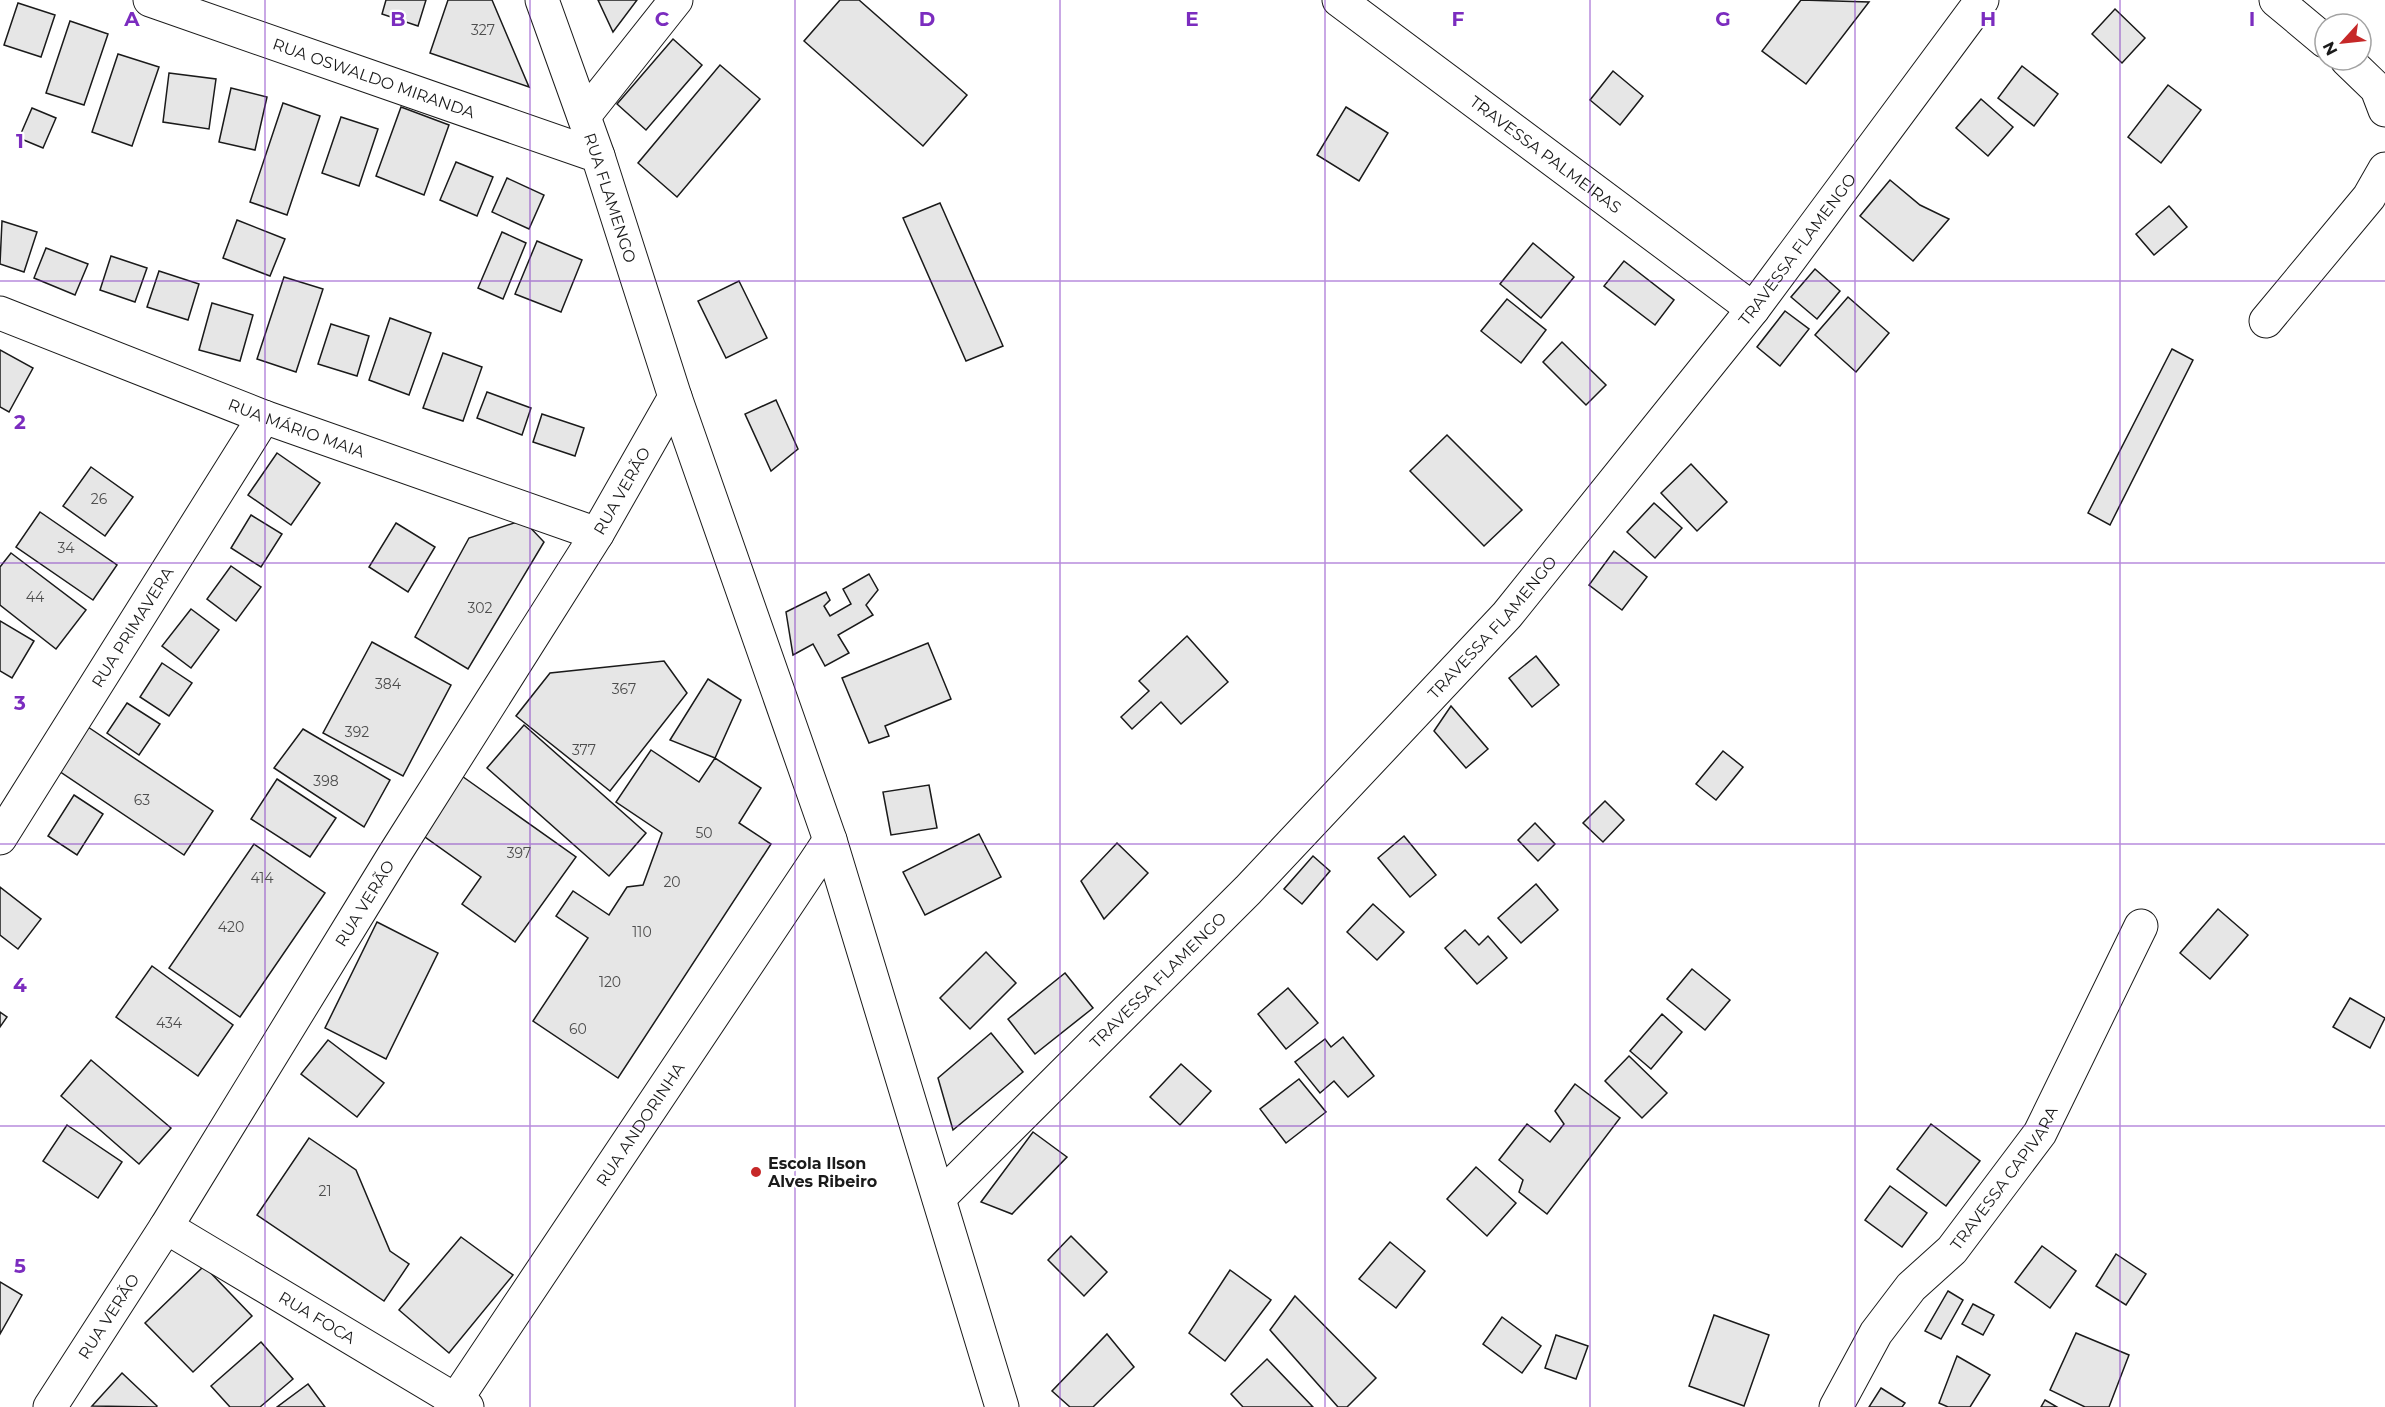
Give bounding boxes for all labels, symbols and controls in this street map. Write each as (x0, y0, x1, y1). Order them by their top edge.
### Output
text: A (123, 7, 140, 31)
text: B (390, 7, 406, 31)
text: C (655, 7, 670, 31)
text: D (919, 7, 935, 31)
text: E (1185, 7, 1199, 31)
text: F (1452, 7, 1465, 31)
text: G (1715, 7, 1731, 31)
text: H (1980, 7, 1996, 31)
text: I (2249, 7, 2255, 31)
north arrow (2313, 12, 2373, 72)
house number: 327 (471, 21, 495, 39)
street label: RUA OSWALDO MIRANDA (270, 34, 478, 122)
text: N (2319, 39, 2341, 59)
street label: TRAVESSA PALMEIRAS (1466, 92, 1625, 217)
text: 1 (16, 129, 24, 153)
street label: RUA FLAMENGO (580, 131, 640, 265)
street label: TRAVESSA FLAMENGO (1734, 169, 1860, 329)
street label: RUA MÁRIO MAIA (226, 394, 368, 461)
text: 2 (14, 410, 26, 434)
street label: RUA VERÃO (589, 444, 654, 538)
house number: 26 (91, 490, 108, 508)
house number: 34 (57, 539, 75, 557)
street label: TRAVESSA FLAMENGO (1424, 552, 1560, 703)
street label: RUA PRIMAVERA (87, 563, 177, 691)
house number: 44 (26, 588, 45, 606)
house number: 302 (467, 599, 493, 617)
house number: 384 (375, 675, 402, 693)
house number: 367 (612, 680, 636, 698)
text: 3 (13, 691, 26, 715)
house number: 392 (345, 723, 369, 741)
house number: 377 (572, 741, 596, 759)
house number: 398 (313, 772, 339, 790)
house number: 63 (134, 791, 150, 809)
house number: 50 (695, 824, 713, 842)
house number: 397 (507, 844, 531, 862)
street label: RUA VERÃO (331, 857, 398, 950)
house number: 414 (250, 869, 274, 887)
house number: 20 (663, 873, 681, 891)
street label: TRAVESSA FLAMENGO (1086, 908, 1230, 1052)
house number: 420 (218, 918, 244, 936)
house number: 110 (632, 923, 652, 941)
text: 4 (13, 973, 27, 997)
house number: 120 (599, 973, 621, 991)
house number: 434 (156, 1014, 183, 1032)
house number: 60 (569, 1020, 587, 1038)
street label: RUA ANDORINHA (592, 1058, 688, 1190)
street label: TRAVESSA CAPIVARA (1946, 1103, 2061, 1254)
place label: Escola Ilson Alves Ribeiro (767, 1154, 877, 1191)
marker: Escola Ilson Alves Ribeiro (749, 1165, 763, 1179)
house number: 21 (318, 1182, 332, 1200)
text: 5 (14, 1254, 26, 1278)
street label: RUA VERÃO (74, 1270, 143, 1362)
street label: RUA FOCA (275, 1287, 359, 1348)

